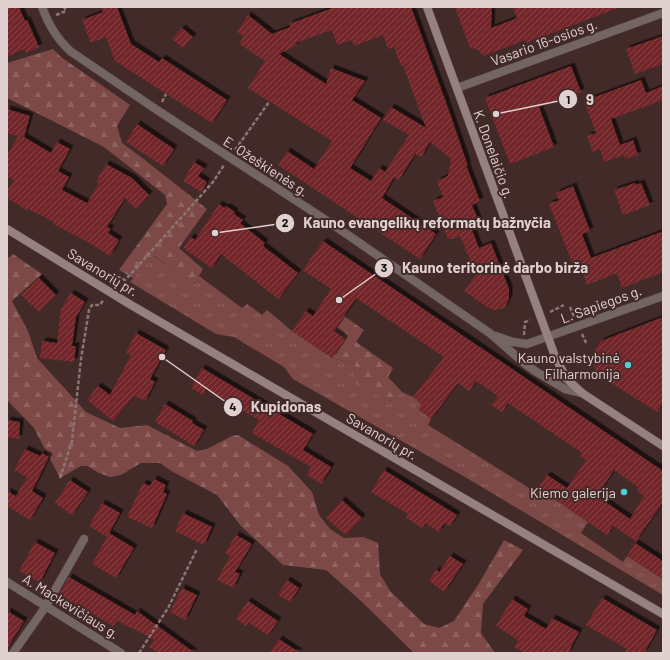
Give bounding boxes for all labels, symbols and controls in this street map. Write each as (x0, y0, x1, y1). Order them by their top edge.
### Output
street label: Vasario 16-osios g. (489, 15, 599, 69)
callout: 9 (558, 86, 602, 113)
text: 9 (586, 90, 594, 108)
text: 1 (566, 92, 570, 106)
street label: K. Donelaičio g. (470, 107, 518, 201)
street label: E. Ožeškienės g. (220, 132, 312, 200)
callout: Kauno evangelikų reformatų bažnyčia (275, 210, 559, 237)
text: Kauno evangelikų reformatų bažnyčia (303, 213, 551, 231)
text: 2 (282, 215, 289, 229)
street label: Savanorių pr. (65, 244, 141, 300)
callout: Kauno teritorinė darbo birža (374, 255, 596, 282)
text: Kauno teritorinė darbo birža (402, 258, 588, 276)
text: 3 (381, 260, 387, 274)
street label: L. Sapiegos g. (558, 282, 644, 326)
place label: Kauno valstybinė Filharmonija (518, 349, 620, 382)
marker: Kauno valstybinė Filharmonija (623, 360, 633, 370)
callout: Kupidonas (223, 393, 329, 420)
text: Kupidonas (251, 397, 322, 415)
text: 4 (229, 399, 237, 413)
street label: Savanorių pr. (343, 409, 421, 463)
place label: Kiemo galerija (530, 484, 616, 501)
marker: Kiemo galerija (619, 487, 629, 497)
street label: A. Mackevičiaus g. (20, 570, 122, 642)

